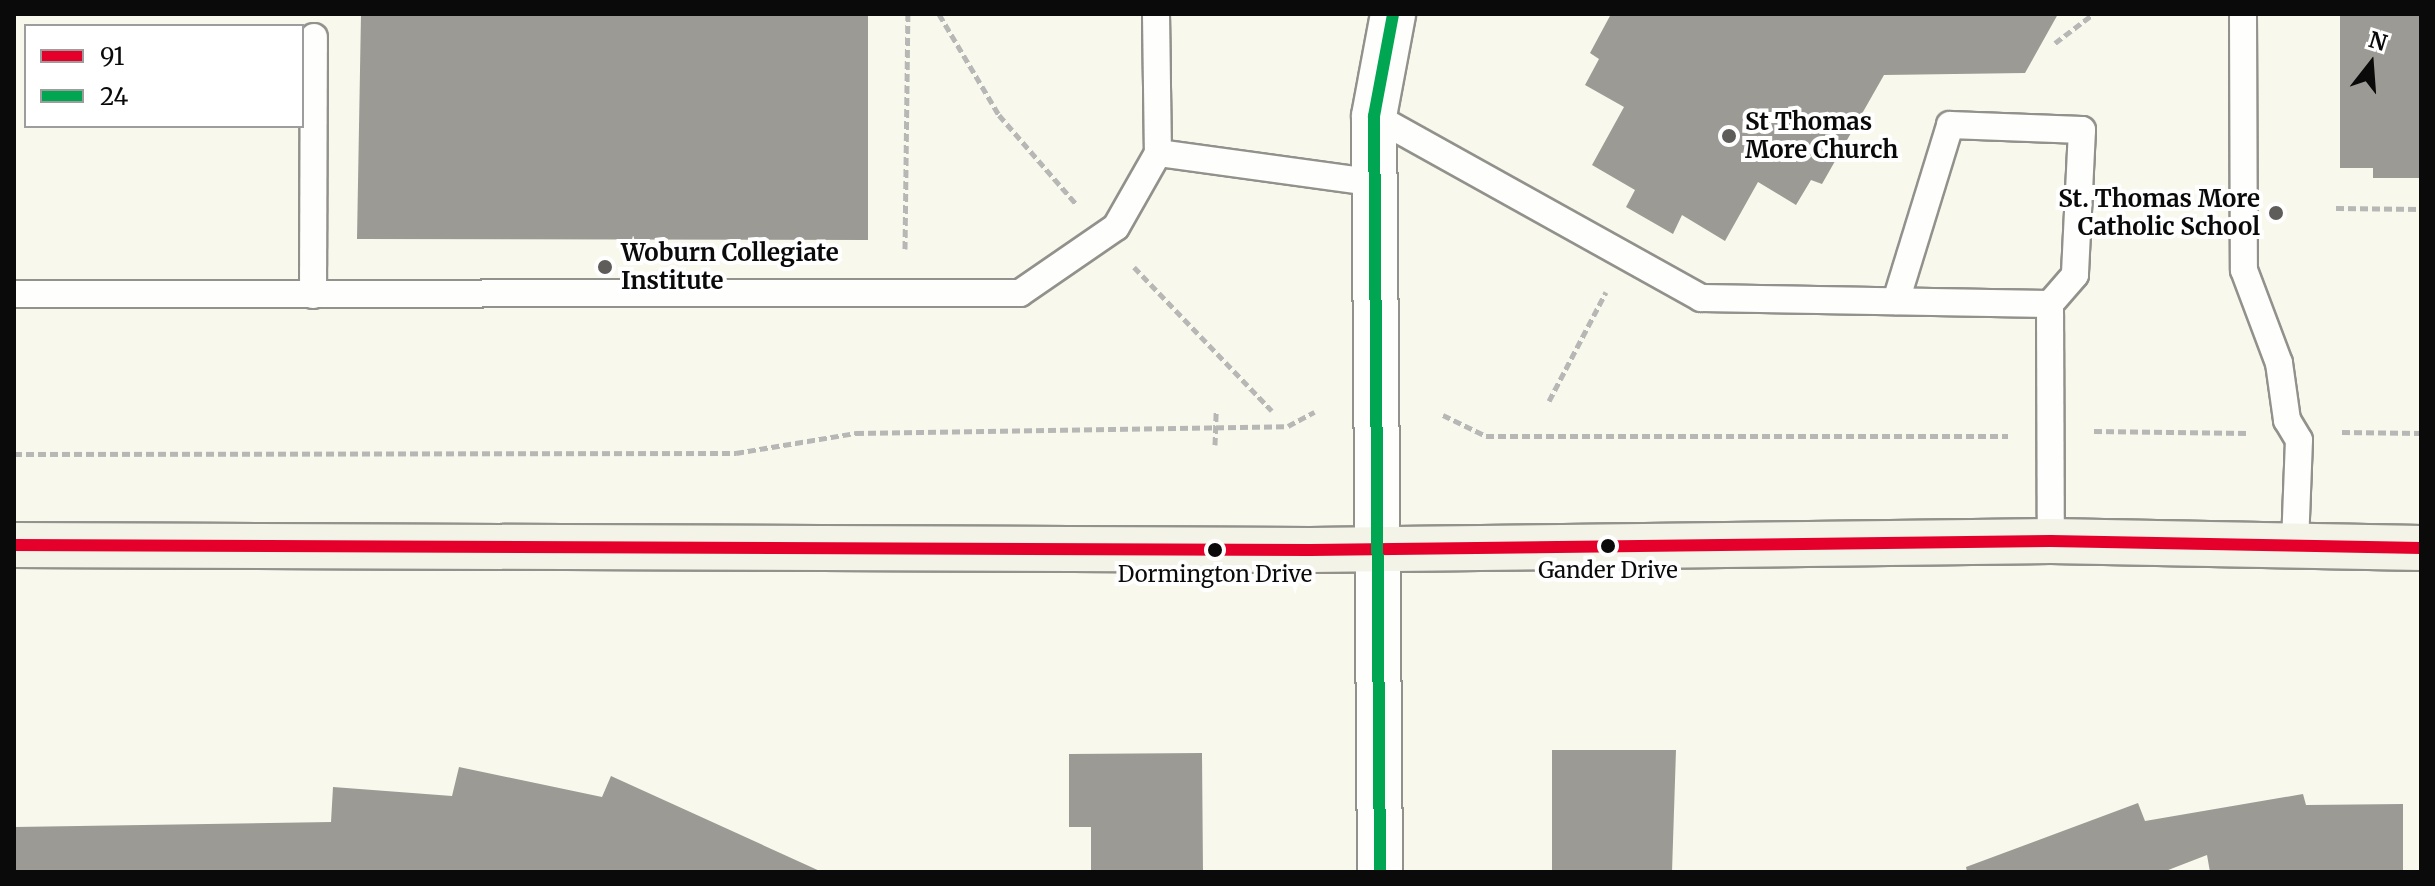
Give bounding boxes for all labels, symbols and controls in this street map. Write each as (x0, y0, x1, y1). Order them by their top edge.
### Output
legend (24, 24, 304, 128)
north arrow (2331, 24, 2411, 104)
text: N (2366, 25, 2390, 57)
text: 91 (100, 41, 125, 72)
text: 24 (100, 81, 128, 112)
place label: St Thomas More Church (1745, 108, 1898, 164)
marker: St Thomas More Church (1720, 127, 1738, 145)
place label: St. Thomas More Catholic School (2058, 185, 2260, 241)
marker: St. Thomas More Catholic School (2267, 204, 2285, 222)
place label: Woburn Collegiate Institute (621, 239, 839, 295)
marker: Woburn Collegiate Institute (596, 258, 614, 276)
marker: Gander Drive (1600, 538, 1616, 554)
marker: Dormington Drive (1207, 542, 1223, 558)
place label: Gander Drive (1538, 558, 1678, 584)
place label: Dormington Drive (1118, 562, 1312, 588)

